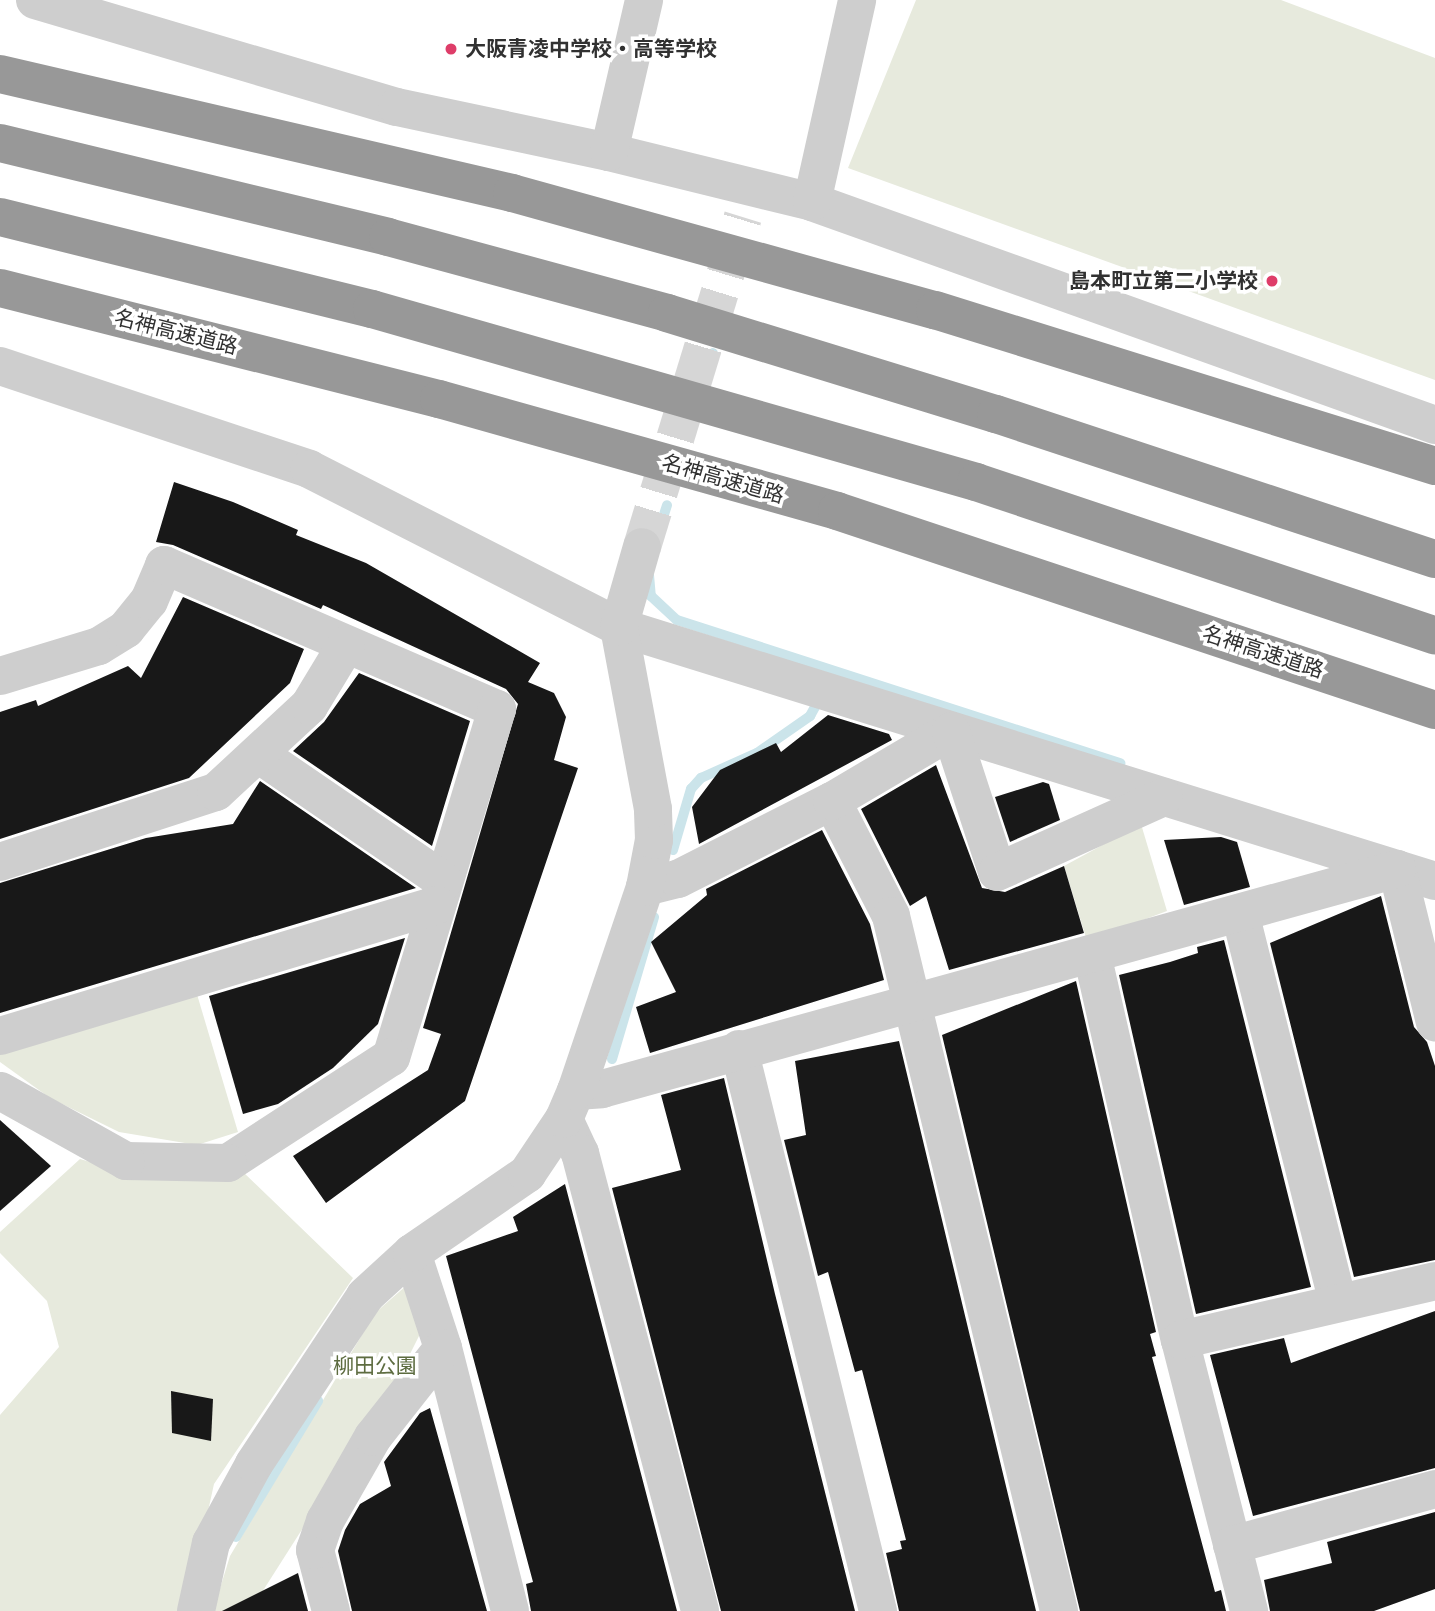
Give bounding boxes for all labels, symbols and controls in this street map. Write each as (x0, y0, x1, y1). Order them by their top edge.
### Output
place label: 大阪青凌中学校・高等学校 (465, 36, 717, 62)
marker: 大阪青凌中学校・高等学校 (443, 41, 459, 57)
place label: 島本町立第二小学校 (1069, 268, 1258, 294)
marker: 島本町立第二小学校 (1264, 273, 1280, 289)
street label: 名神高速道路 (112, 305, 240, 359)
street label: 名神高速道路 (659, 450, 787, 508)
street label: 名神高速道路 (1199, 621, 1327, 683)
park label: 柳田公園 (333, 1353, 417, 1379)

